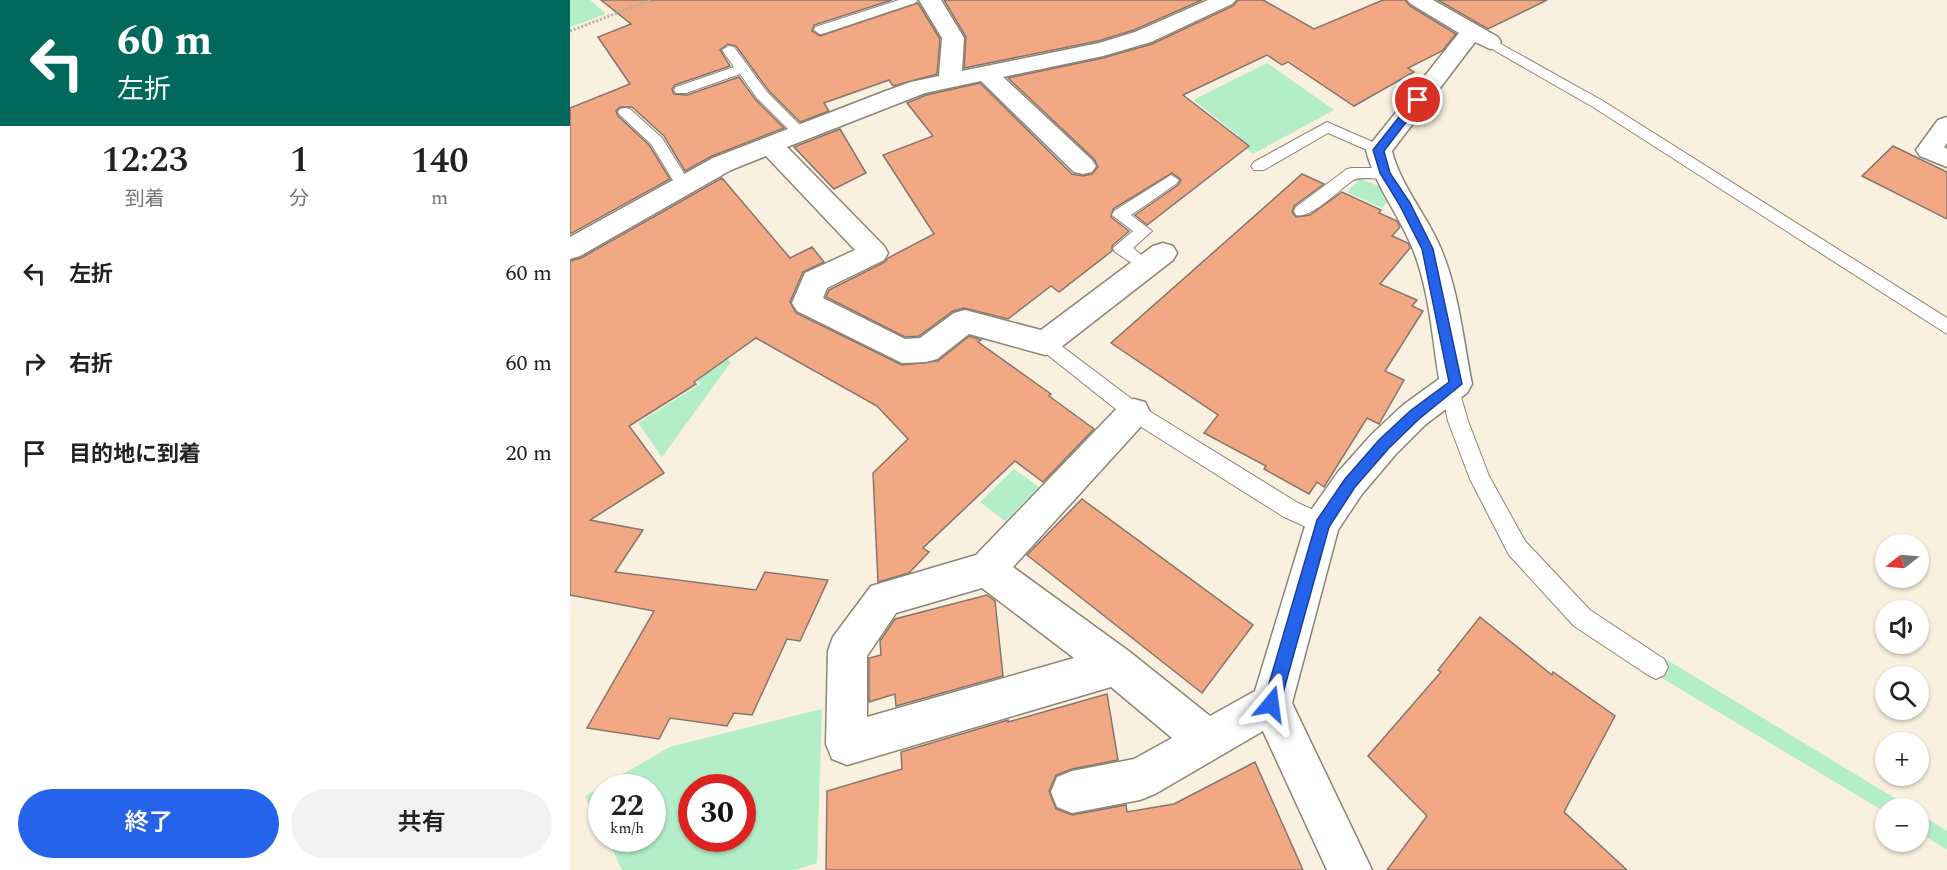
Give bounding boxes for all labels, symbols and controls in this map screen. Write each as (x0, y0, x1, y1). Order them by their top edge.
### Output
text: 60 m (117, 10, 212, 73)
icon: left (18, 24, 96, 102)
text: 左折 (117, 69, 171, 111)
pin (1392, 74, 1443, 125)
icon: arrive (1401, 83, 1434, 116)
text: 12:23 (101, 133, 188, 188)
text: 1 (290, 133, 309, 188)
text: 140 (411, 134, 469, 189)
text: m (431, 183, 448, 213)
text: 到着 (125, 184, 165, 214)
text: 分 (289, 184, 309, 214)
icon: left (18, 257, 51, 290)
text: 60 m (506, 257, 552, 290)
text: 左折 (69, 258, 113, 291)
icon: right (18, 347, 51, 380)
text: 60 m (506, 347, 552, 380)
text: 右折 (69, 348, 113, 381)
icon: arrive (18, 437, 51, 470)
text: 20 m (506, 437, 552, 470)
text: 目的地に到着 (69, 438, 201, 471)
north arrow (1875, 534, 1929, 588)
map controls (1875, 534, 1929, 852)
button: sound (1875, 600, 1929, 654)
button: search (1875, 666, 1929, 720)
position arrow (1239, 672, 1303, 736)
button: + (1875, 732, 1929, 786)
speed limit sign: 30 (678, 774, 756, 852)
text: 22 (610, 783, 644, 829)
button: 終了 (18, 789, 279, 858)
button: 共有 (291, 789, 552, 858)
button: − (1875, 798, 1929, 852)
text: km/h (610, 817, 644, 840)

